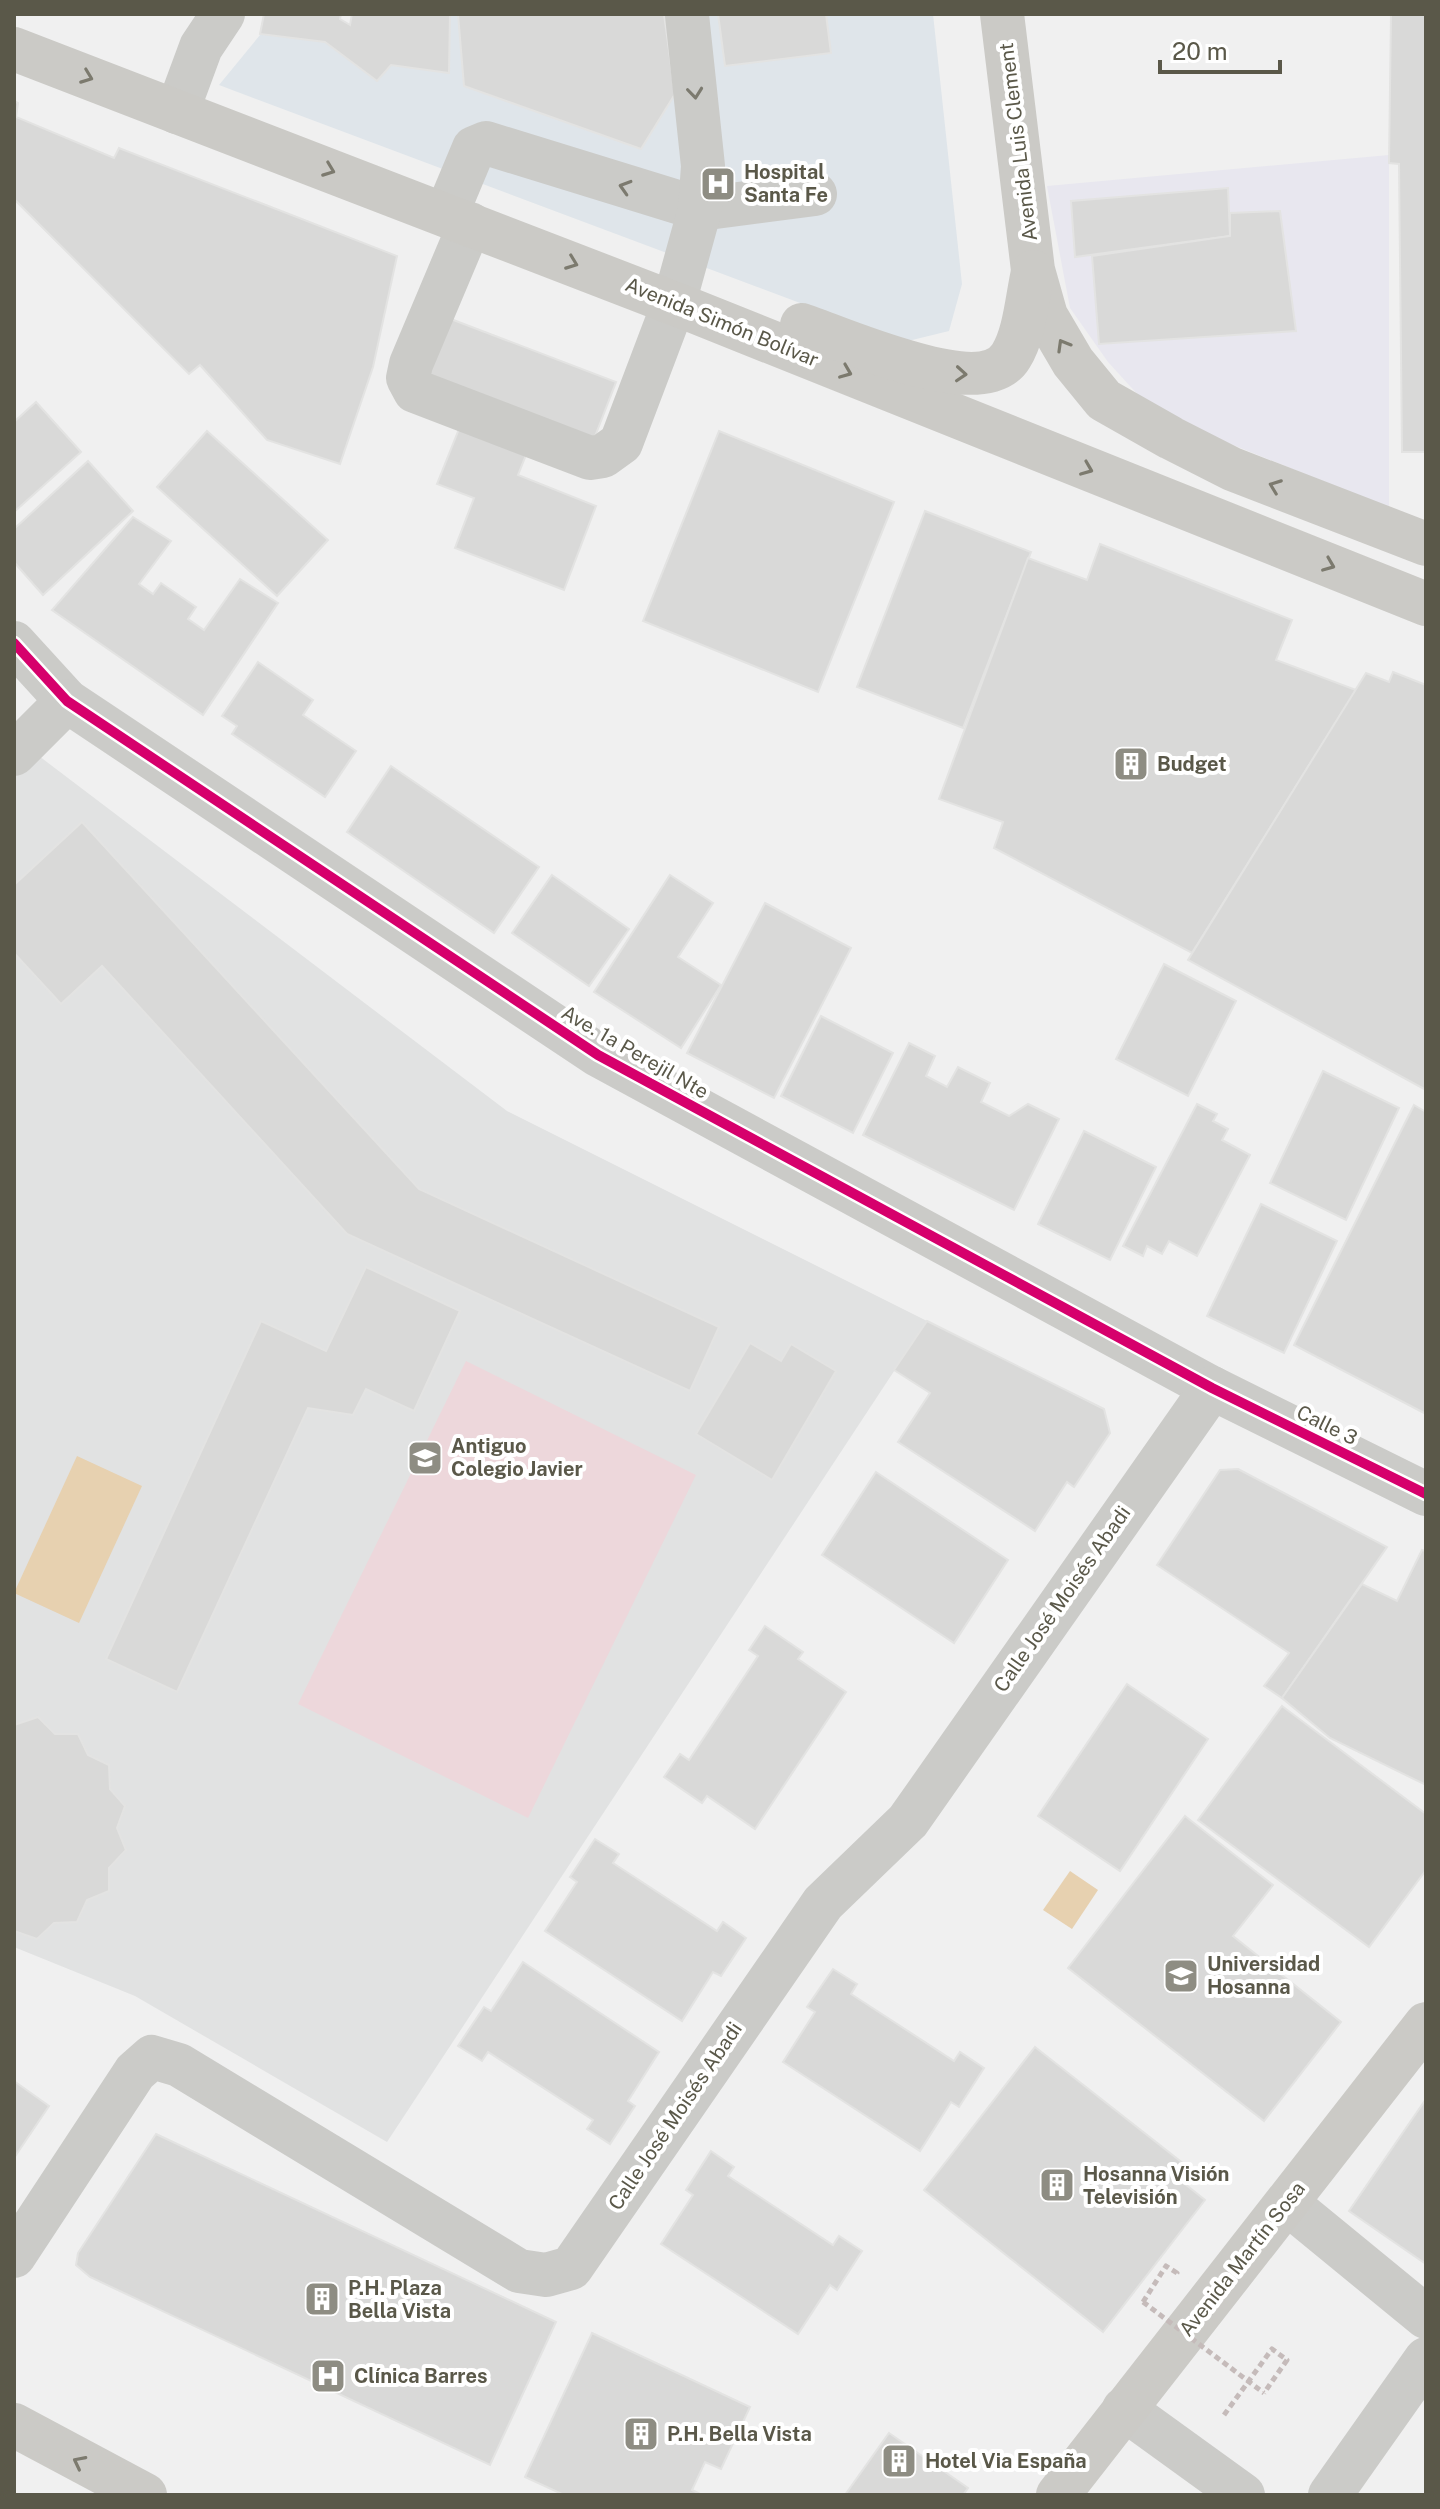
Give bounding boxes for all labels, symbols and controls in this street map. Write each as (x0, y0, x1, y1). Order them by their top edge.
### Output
scale bar (1160, 24, 1280, 74)
text: 20 m (1172, 37, 1228, 65)
street label: Avenida Luis Clement (994, 41, 1042, 243)
one-way arrow (79, 67, 93, 84)
one-way arrow (686, 87, 703, 100)
one-way arrow (322, 160, 336, 177)
place label: Hospital Santa Fe (744, 160, 828, 207)
hospital icon: Hospital Santa Fe (699, 165, 737, 203)
one-way arrow (619, 180, 633, 196)
one-way arrow (564, 254, 578, 270)
street label: Avenida Simón Bolívar (622, 272, 822, 372)
one-way arrow (1057, 339, 1073, 354)
one-way arrow (838, 362, 852, 379)
one-way arrow (955, 365, 968, 382)
one-way arrow (1079, 459, 1093, 475)
one-way arrow (1269, 479, 1283, 496)
one-way arrow (1321, 556, 1335, 572)
building icon: Budget (1112, 745, 1150, 783)
place label: Budget (1157, 752, 1227, 776)
street label: Ave. 1a Perejil Nte (557, 1000, 713, 1104)
street label: Calle 3 (1293, 1400, 1361, 1450)
place label: Antiguo Colegio Javier (451, 1434, 583, 1481)
school or university icon: Antiguo Colegio Javier (406, 1439, 444, 1477)
street label: Calle José Moisés Abadi (989, 1501, 1135, 1697)
place label: Universidad Hosanna (1207, 1952, 1320, 1999)
school or university icon: Universidad Hosanna (1162, 1957, 1200, 1995)
street label: Calle José Moisés Abadi (603, 2017, 747, 2215)
place label: Hosanna Visión Televisión (1083, 2162, 1229, 2209)
building icon: Hosanna Visión Televisión (1038, 2166, 1076, 2204)
street label: Avenida Martín Sosa (1174, 2177, 1310, 2341)
place label: P.H. Plaza Bella Vista (348, 2276, 451, 2323)
building icon: P.H. Plaza Bella Vista (303, 2280, 341, 2318)
hospital icon: Clínica Barres (309, 2357, 347, 2395)
place label: Clínica Barres (354, 2364, 488, 2388)
building icon: P.H. Bella Vista (622, 2415, 660, 2453)
place label: P.H. Bella Vista (667, 2422, 812, 2446)
building icon: Hotel Via España (880, 2442, 918, 2480)
place label: Hotel Via España (925, 2449, 1087, 2473)
one-way arrow (72, 2456, 87, 2471)

